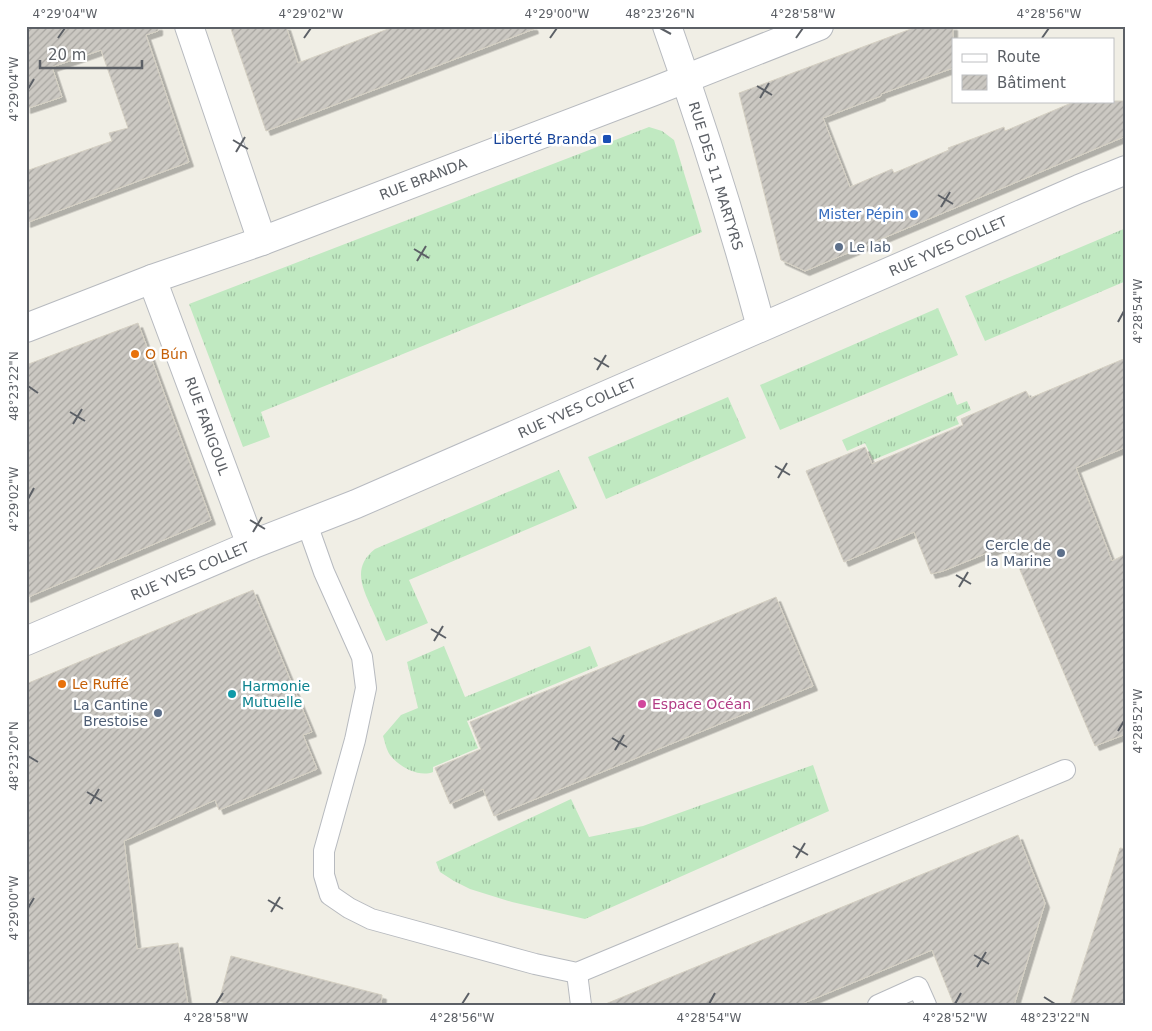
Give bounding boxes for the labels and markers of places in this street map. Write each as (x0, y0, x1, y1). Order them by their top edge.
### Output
place label: Liberté Branda (493, 131, 597, 147)
marker: Liberté Branda (601, 133, 613, 145)
place label: Mister Pépin (818, 206, 904, 222)
marker: Mister Pépin (908, 208, 920, 220)
place label: Le lab (849, 239, 891, 255)
marker: Le lab (833, 241, 845, 253)
place label: O Bún (145, 346, 188, 362)
marker: O Bún (129, 348, 141, 360)
place label: Cercle de la Marine (985, 537, 1051, 569)
marker: Cercle de la Marine (1055, 547, 1067, 559)
place label: Le Ruffé (72, 676, 129, 692)
marker: Le Ruffé (56, 678, 68, 690)
place label: Harmonie Mutuelle (242, 678, 310, 710)
marker: Harmonie Mutuelle (226, 688, 238, 700)
place label: Espace Océan (652, 696, 751, 712)
place label: La Cantine Brestoise (73, 697, 148, 729)
marker: Espace Océan (636, 698, 648, 710)
marker: La Cantine Brestoise (152, 707, 164, 719)

